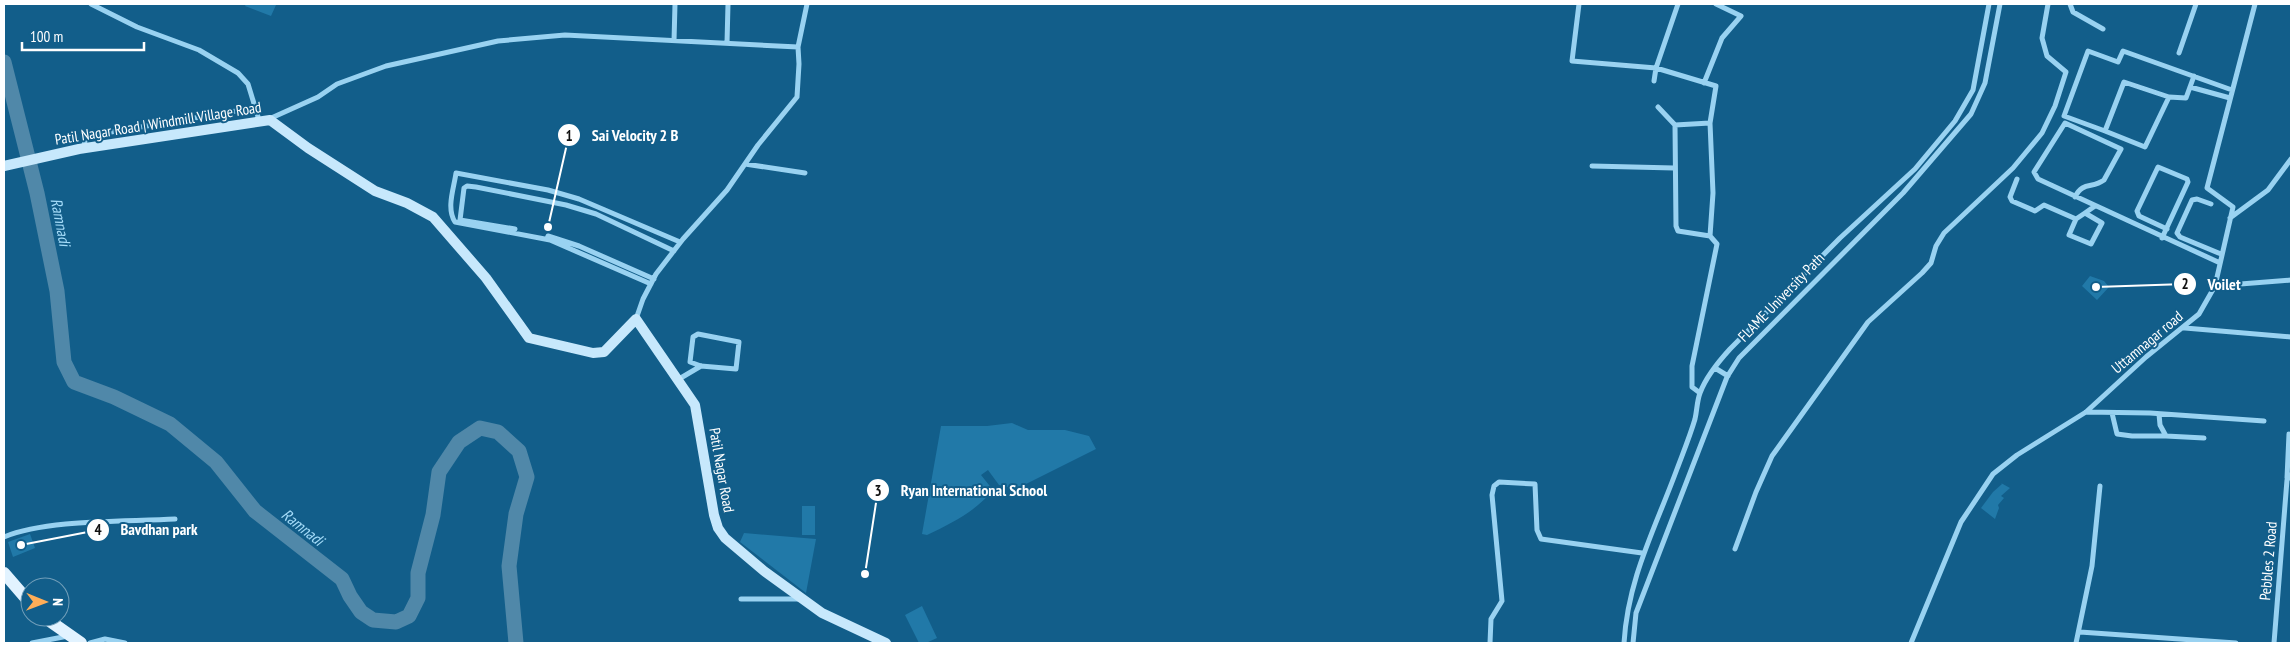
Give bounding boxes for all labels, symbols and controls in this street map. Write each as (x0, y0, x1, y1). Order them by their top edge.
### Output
scale bar (22, 20, 145, 52)
text: 100 m (30, 27, 63, 46)
street label: Patil Nagar Road | Windmill Village Road (53, 97, 263, 149)
callout: Sai Velocity 2 B (556, 120, 688, 151)
text: Sai Velocity 2 B (592, 125, 678, 145)
text: 1 (565, 126, 573, 145)
water label: Ramnadi (47, 196, 76, 250)
street label: FLAME University Path (1734, 249, 1828, 345)
callout: Voilet (2173, 269, 2251, 300)
text: 2 (2181, 274, 2189, 293)
text: Voilet (2206, 274, 2241, 294)
street label: Uttamnagar road (2107, 307, 2187, 377)
street label: Patil Nagar Road (705, 426, 739, 514)
callout: Ryan International School (865, 475, 1057, 506)
text: Ryan International School (901, 480, 1047, 500)
text: 3 (874, 481, 882, 500)
water label: Ramnadi (278, 504, 330, 551)
callout: Bavdhan park (85, 514, 208, 545)
text: Bavdhan park (120, 519, 198, 539)
text: 4 (94, 520, 102, 539)
street label: Pebbles 2 Road (2255, 521, 2281, 601)
north arrow (20, 577, 70, 627)
text: N (49, 598, 67, 606)

